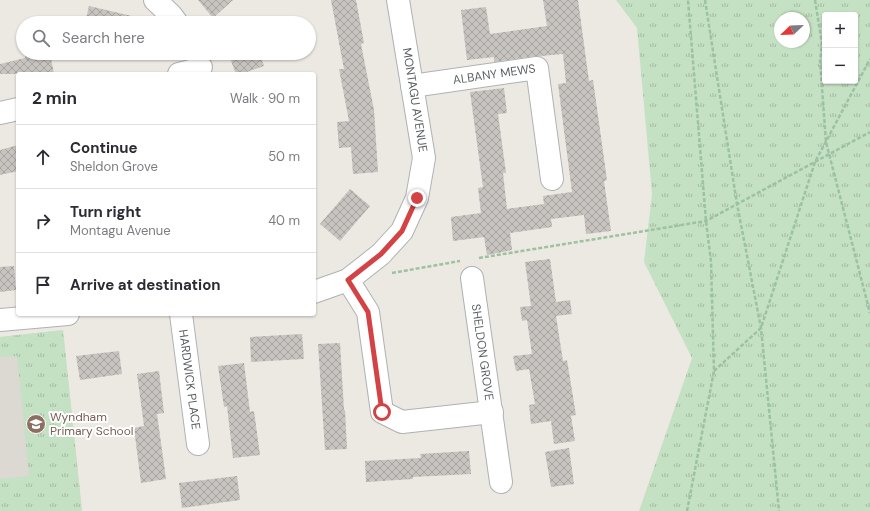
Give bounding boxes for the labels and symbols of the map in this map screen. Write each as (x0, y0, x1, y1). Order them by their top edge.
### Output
north arrow (774, 12, 810, 48)
street label: MONTAGU AVENUE (399, 47, 431, 154)
street label: ALBANY MEWS (452, 60, 536, 88)
route end (408, 189, 426, 207)
street label: SHELDON GROVE (468, 303, 497, 402)
street label: HARDWICK PLACE (175, 328, 204, 431)
route start (373, 403, 391, 421)
place label: Wyndham Primary School (50, 409, 133, 439)
school or university icon: Wyndham Primary School (25, 413, 47, 435)

